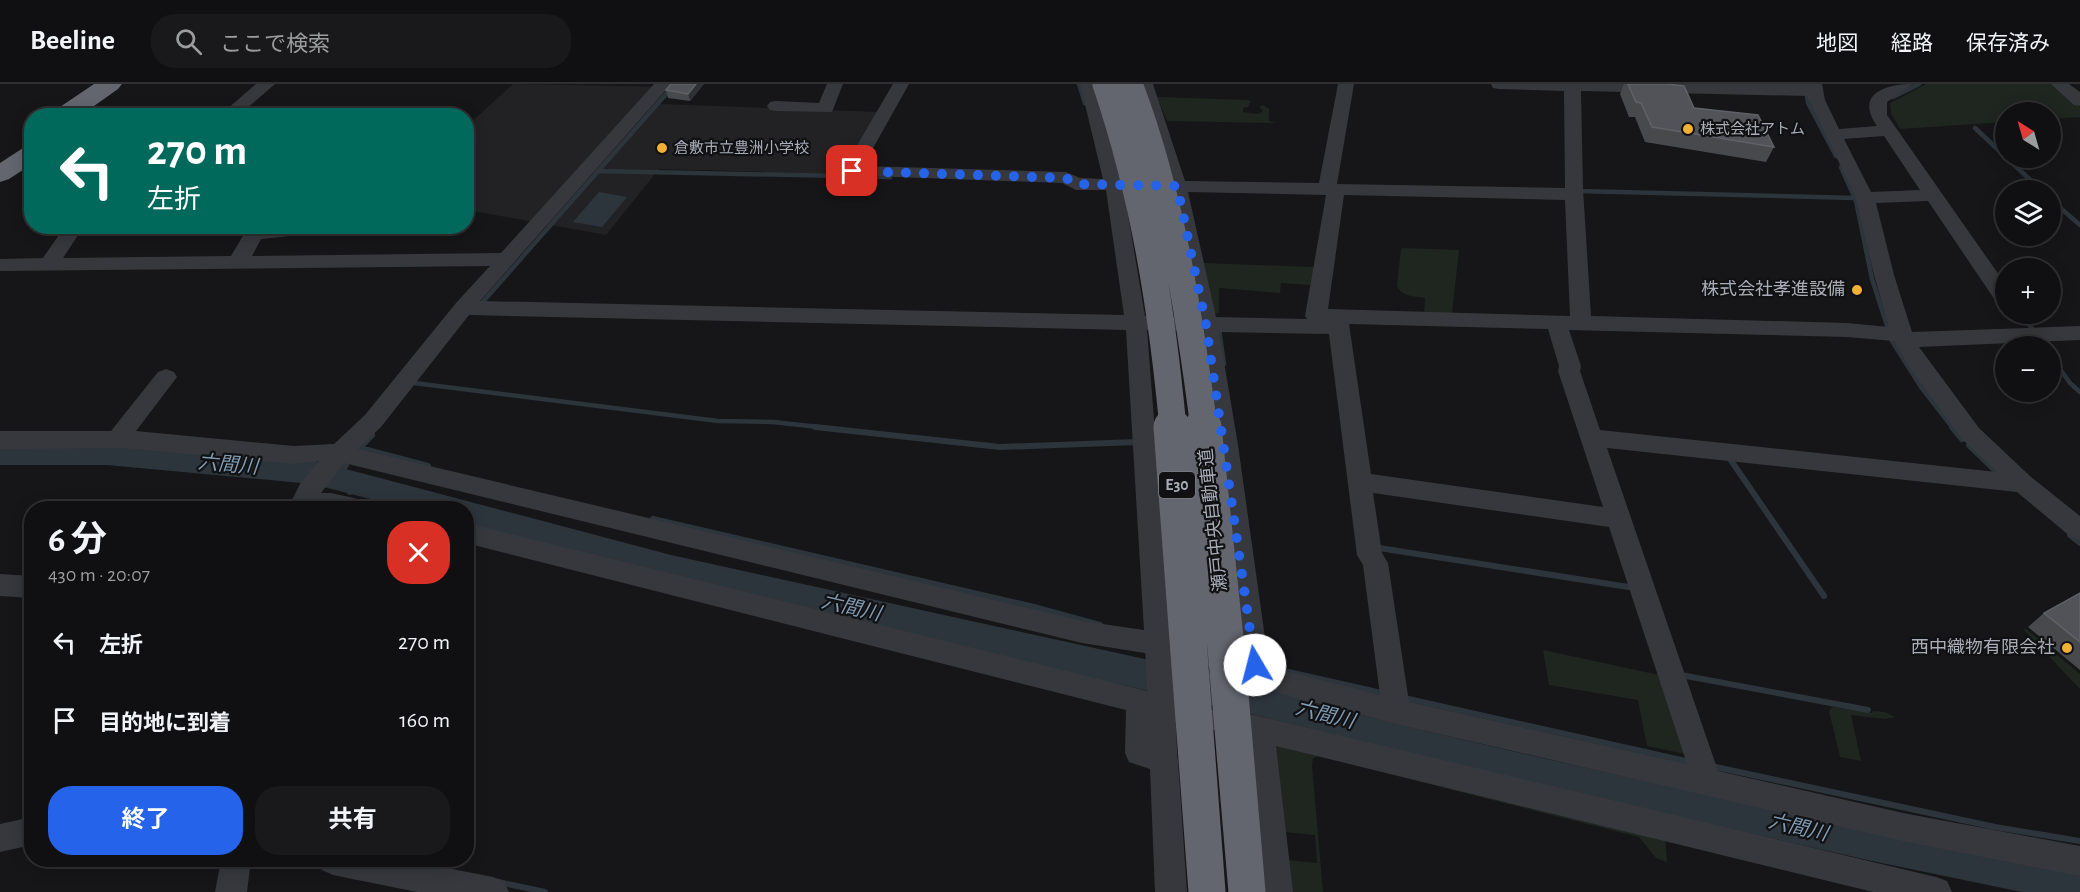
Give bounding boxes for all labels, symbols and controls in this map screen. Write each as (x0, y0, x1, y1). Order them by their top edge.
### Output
search box (151, 14, 571, 68)
icon: search (172, 25, 205, 58)
text: Beeline (30, 27, 115, 55)
text: ここで検索 (220, 33, 330, 55)
text: 地図 (1816, 33, 1858, 54)
text: 経路 (1891, 33, 1933, 54)
text: 保存済み (1966, 33, 2050, 54)
north arrow (1995, 102, 2061, 168)
map controls (1995, 102, 2061, 402)
place label: 株式会社アトム (1700, 121, 1805, 137)
marker: 株式会社アトム (1681, 122, 1695, 136)
text: 270 m (147, 130, 247, 172)
icon: left (48, 132, 126, 210)
place label: 倉敷市立豊洲小学校 (674, 139, 809, 156)
marker: 倉敷市立豊洲小学校 (655, 141, 669, 155)
pin (826, 145, 877, 196)
icon: arrive (835, 154, 868, 187)
button: layers (1995, 180, 2061, 246)
text: 左折 (147, 186, 201, 213)
button: + (1995, 258, 2061, 324)
place label: 株式会社孝進設備 (1701, 279, 1845, 299)
marker: 株式会社孝進設備 (1850, 283, 1864, 297)
button: − (1995, 336, 2061, 402)
street label: 瀬戸中央自動車道 (1196, 447, 1230, 593)
water label: 六間川 (197, 451, 261, 478)
road number: E30 (1159, 472, 1195, 498)
button: close (387, 521, 450, 584)
text: 6 分 (48, 522, 107, 558)
text: 430 m · 20:07 (48, 565, 150, 585)
water label: 六間川 (820, 591, 885, 625)
icon: left (48, 626, 81, 659)
text: 270 m (398, 631, 450, 653)
position arrow (1223, 633, 1287, 697)
text: 左折 (99, 634, 143, 656)
place label: 西中織物有限会社 (1911, 637, 2055, 657)
marker: 西中織物有限会社 (2060, 641, 2074, 655)
water label: 六間川 (1293, 697, 1359, 732)
icon: arrive (48, 704, 81, 737)
text: 160 m (399, 709, 450, 731)
text: 目的地に到着 (99, 712, 231, 734)
button: 終了 (48, 786, 243, 855)
button: 共有 (255, 786, 450, 855)
water label: 六間川 (1767, 811, 1832, 845)

